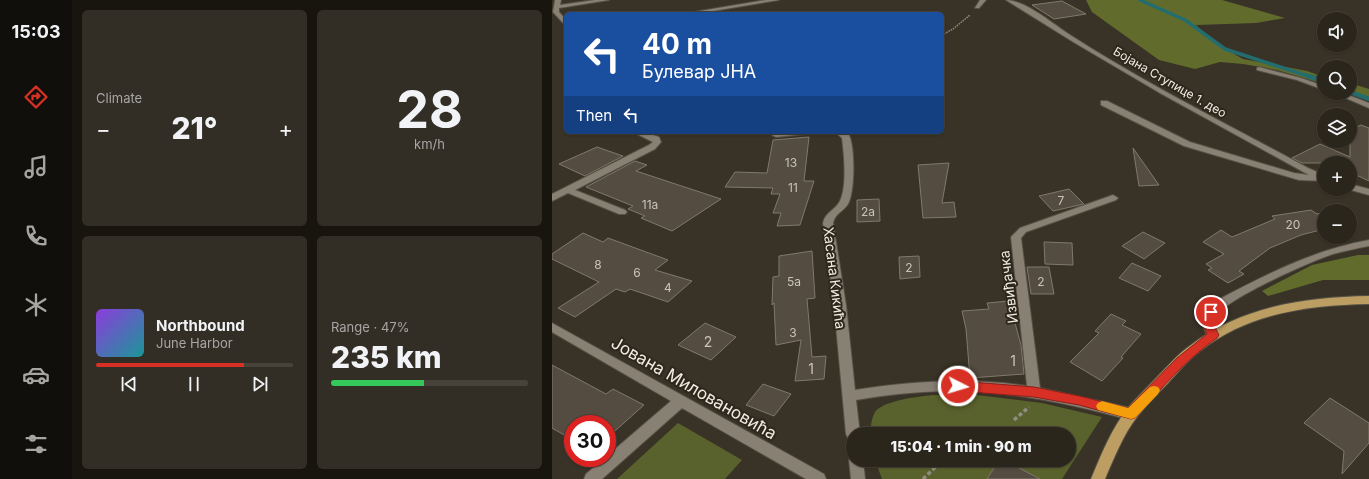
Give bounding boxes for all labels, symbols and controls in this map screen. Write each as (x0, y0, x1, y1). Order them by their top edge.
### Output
map controls (1317, 12, 1357, 244)
button: sound (1317, 12, 1357, 52)
text: 15:03 (11, 21, 61, 42)
text: 40 m (642, 27, 712, 61)
icon: left (576, 28, 628, 80)
street label: Бојана Ступице 1. део (1111, 43, 1229, 121)
button: search (1317, 60, 1357, 100)
text: Булевар ЈНА (642, 61, 756, 82)
text: 28 (396, 78, 463, 141)
icon: directions (22, 83, 50, 111)
text: Climate (96, 90, 142, 106)
icon: left (620, 104, 642, 126)
text: Then (576, 106, 612, 125)
button: layers (1317, 108, 1357, 148)
text: 21° (171, 110, 218, 146)
text: − (96, 116, 111, 142)
text: + (278, 116, 293, 142)
text: km/h (414, 136, 445, 152)
icon: music (22, 153, 50, 181)
house number: 13 (785, 155, 797, 170)
button: + (1317, 156, 1357, 196)
house number: 11 (788, 180, 798, 195)
house number: 7 (1058, 193, 1065, 208)
house number: 11a (642, 197, 658, 212)
house number: 2a (861, 204, 875, 219)
button: − (1317, 204, 1357, 244)
house number: 20 (1286, 217, 1300, 232)
icon: phone (22, 222, 50, 250)
street label: Хасана Кикића (820, 226, 850, 330)
street label: Извиђачка (995, 250, 1021, 324)
house number: 8 (594, 257, 602, 272)
house number: 2 (905, 260, 913, 275)
house number: 6 (633, 265, 641, 280)
house number: 5a (787, 274, 801, 289)
house number: 2 (1037, 274, 1045, 289)
house number: 4 (664, 280, 672, 295)
icon: climate (22, 291, 50, 319)
pin (1194, 295, 1228, 329)
icon: arrive (1200, 301, 1222, 323)
text: Northbound (156, 316, 245, 335)
text: Range · 47% (331, 319, 409, 335)
house number: 3 (789, 325, 797, 340)
street label: Јована Миловановића (608, 332, 780, 444)
house number: 2 (704, 333, 712, 350)
text: June Harbor (156, 335, 233, 351)
text: 235 km (331, 339, 442, 375)
house number: 1 (1010, 352, 1016, 369)
house number: 1 (808, 360, 814, 377)
icon: car (22, 361, 50, 389)
position arrow (937, 365, 979, 407)
icon: previous (118, 373, 140, 395)
icon: pause (183, 373, 205, 395)
icon: next (249, 373, 271, 395)
speed limit sign: 30 (564, 415, 616, 467)
icon: filters (22, 430, 50, 458)
text: 15:04 · 1 min · 90 m (890, 437, 1032, 456)

